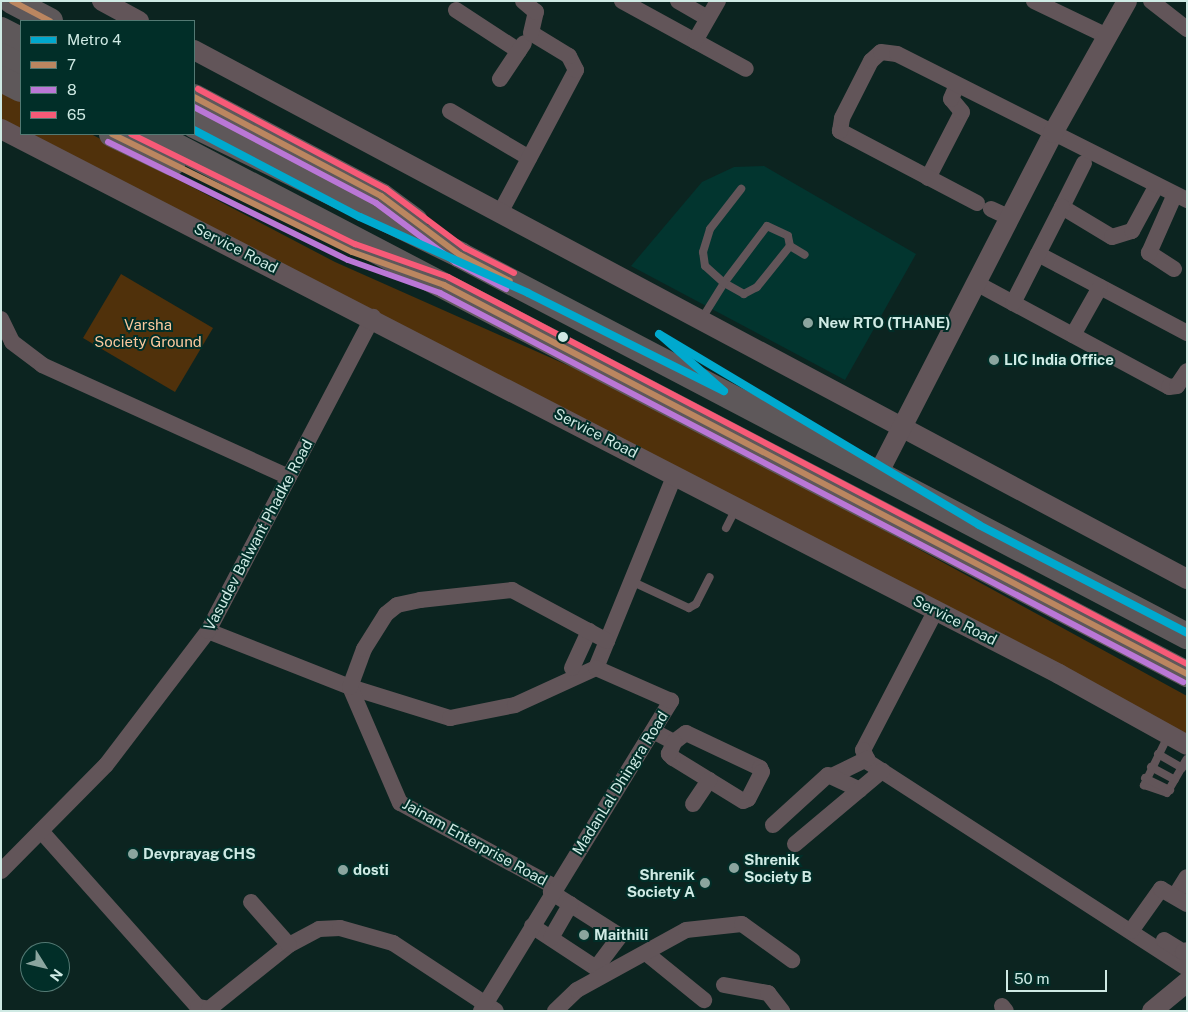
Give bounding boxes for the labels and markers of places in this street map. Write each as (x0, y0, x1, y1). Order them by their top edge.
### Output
place label: New RTO (THANE) (818, 314, 951, 332)
marker: New RTO (THANE) (802, 317, 814, 329)
unlabelled marker (558, 332, 568, 342)
place label: LIC India Office (1004, 351, 1114, 369)
marker: LIC India Office (988, 354, 1000, 366)
place label: Devprayag CHS (143, 845, 256, 863)
marker: Devprayag CHS (127, 848, 139, 860)
place label: Shrenik Society B (744, 850, 812, 885)
place label: dosti (353, 861, 389, 879)
marker: Shrenik Society B (728, 862, 740, 874)
marker: dosti (337, 864, 349, 876)
place label: Shrenik Society A (627, 865, 695, 900)
marker: Shrenik Society A (699, 877, 711, 889)
place label: Maithili (594, 926, 648, 944)
marker: Maithili (578, 929, 590, 941)

